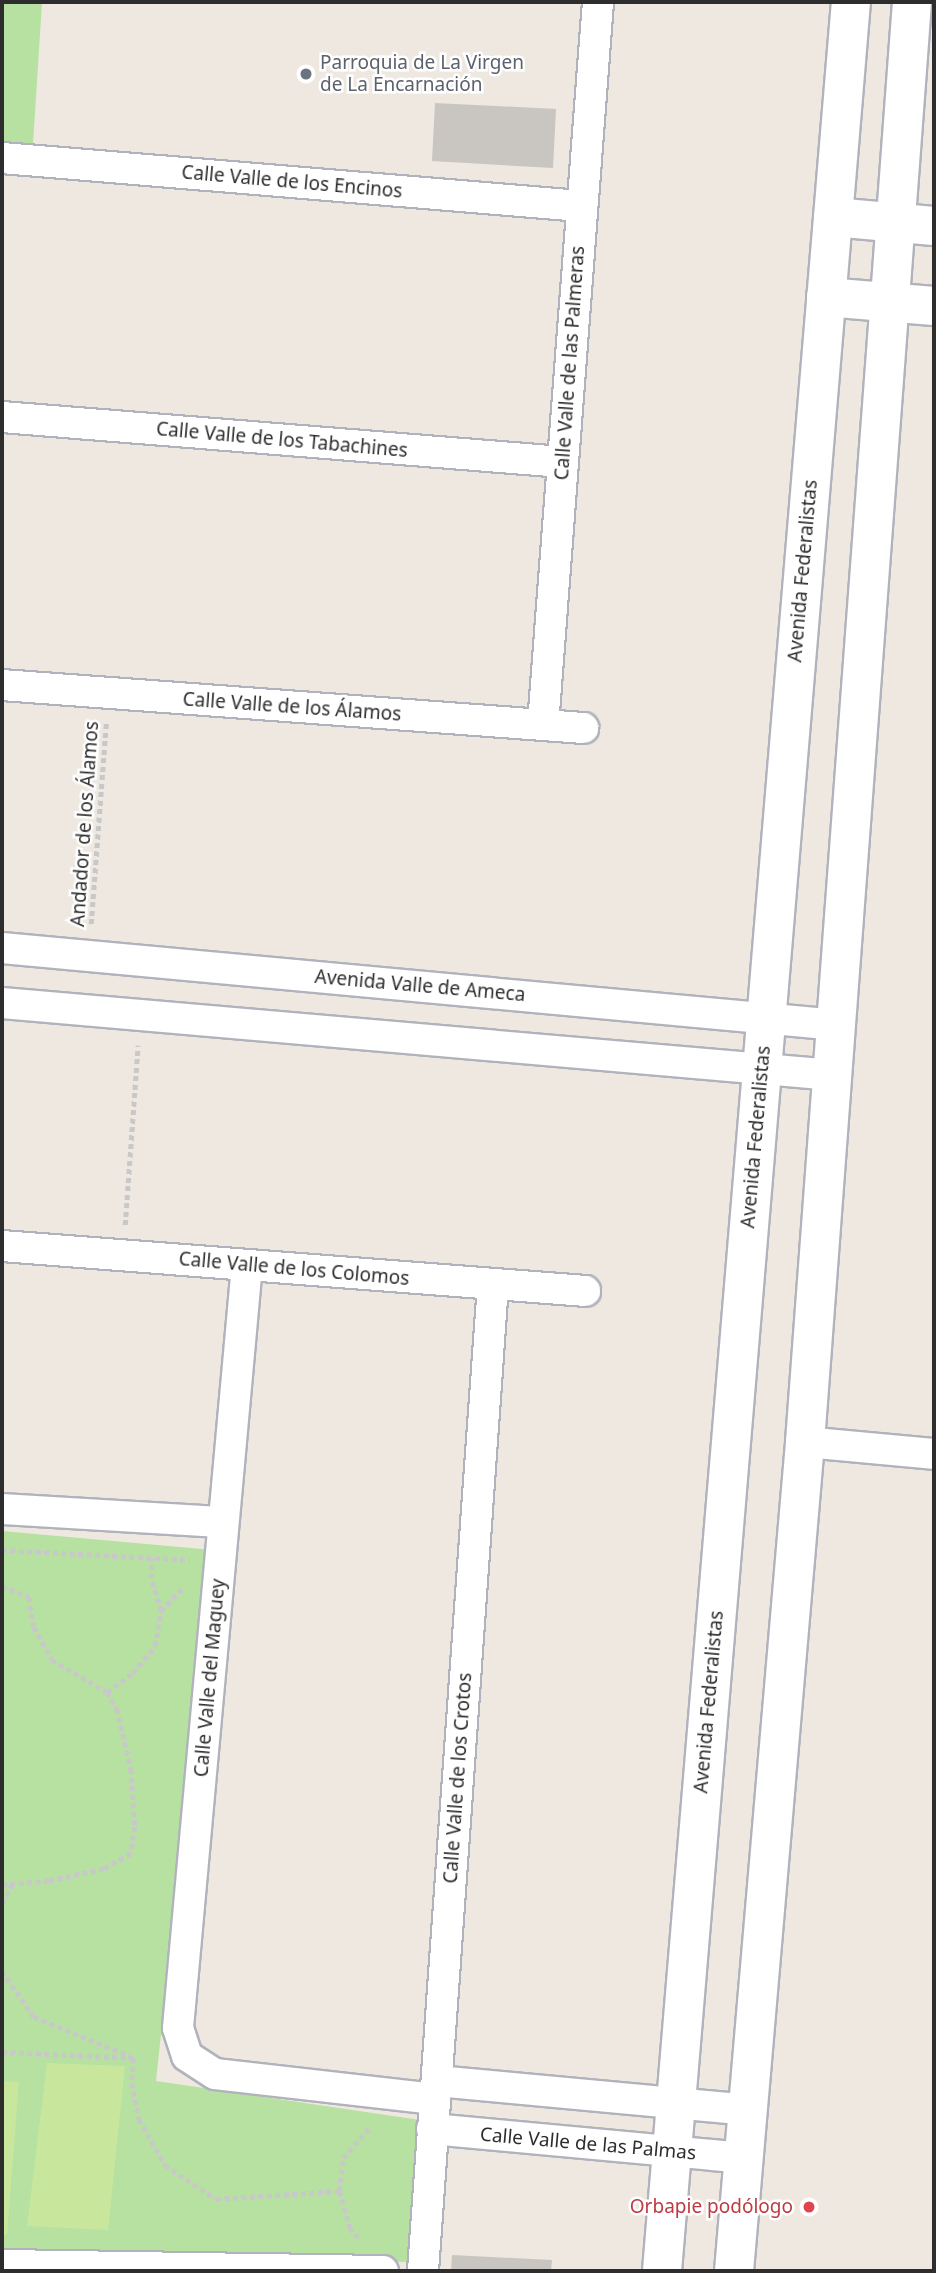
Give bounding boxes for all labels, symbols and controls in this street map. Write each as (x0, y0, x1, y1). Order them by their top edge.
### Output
place label: Parroquia de La Virgen de La Encarnación (320, 52, 524, 96)
marker: Parroquia de La Virgen de La Encarnación (298, 66, 314, 82)
street label: Calle Valle de los Encinos (181, 161, 403, 203)
street label: Calle Valle de las Palmeras (550, 245, 590, 481)
street label: Calle Valle de los Tabachines (155, 418, 409, 462)
street label: Avenida Federalistas (784, 479, 822, 663)
street label: Calle Valle de los Álamos (182, 688, 402, 726)
street label: Andador de los Álamos (66, 720, 104, 928)
street label: Avenida Valle de Ameca (314, 965, 526, 1007)
street label: Avenida Federalistas (737, 1045, 775, 1229)
street label: Calle Valle de los Colomos (178, 1248, 410, 1290)
street label: Calle Valle del Maguey (190, 1578, 230, 1778)
street label: Avenida Federalistas (690, 1610, 728, 1794)
street label: Calle Valle de los Crotos (439, 1672, 477, 1884)
street label: Calle Valle de las Palmas (479, 2123, 697, 2165)
place label: Orbapie podólogo (630, 2196, 793, 2218)
marker: Orbapie podólogo (799, 2197, 819, 2217)

